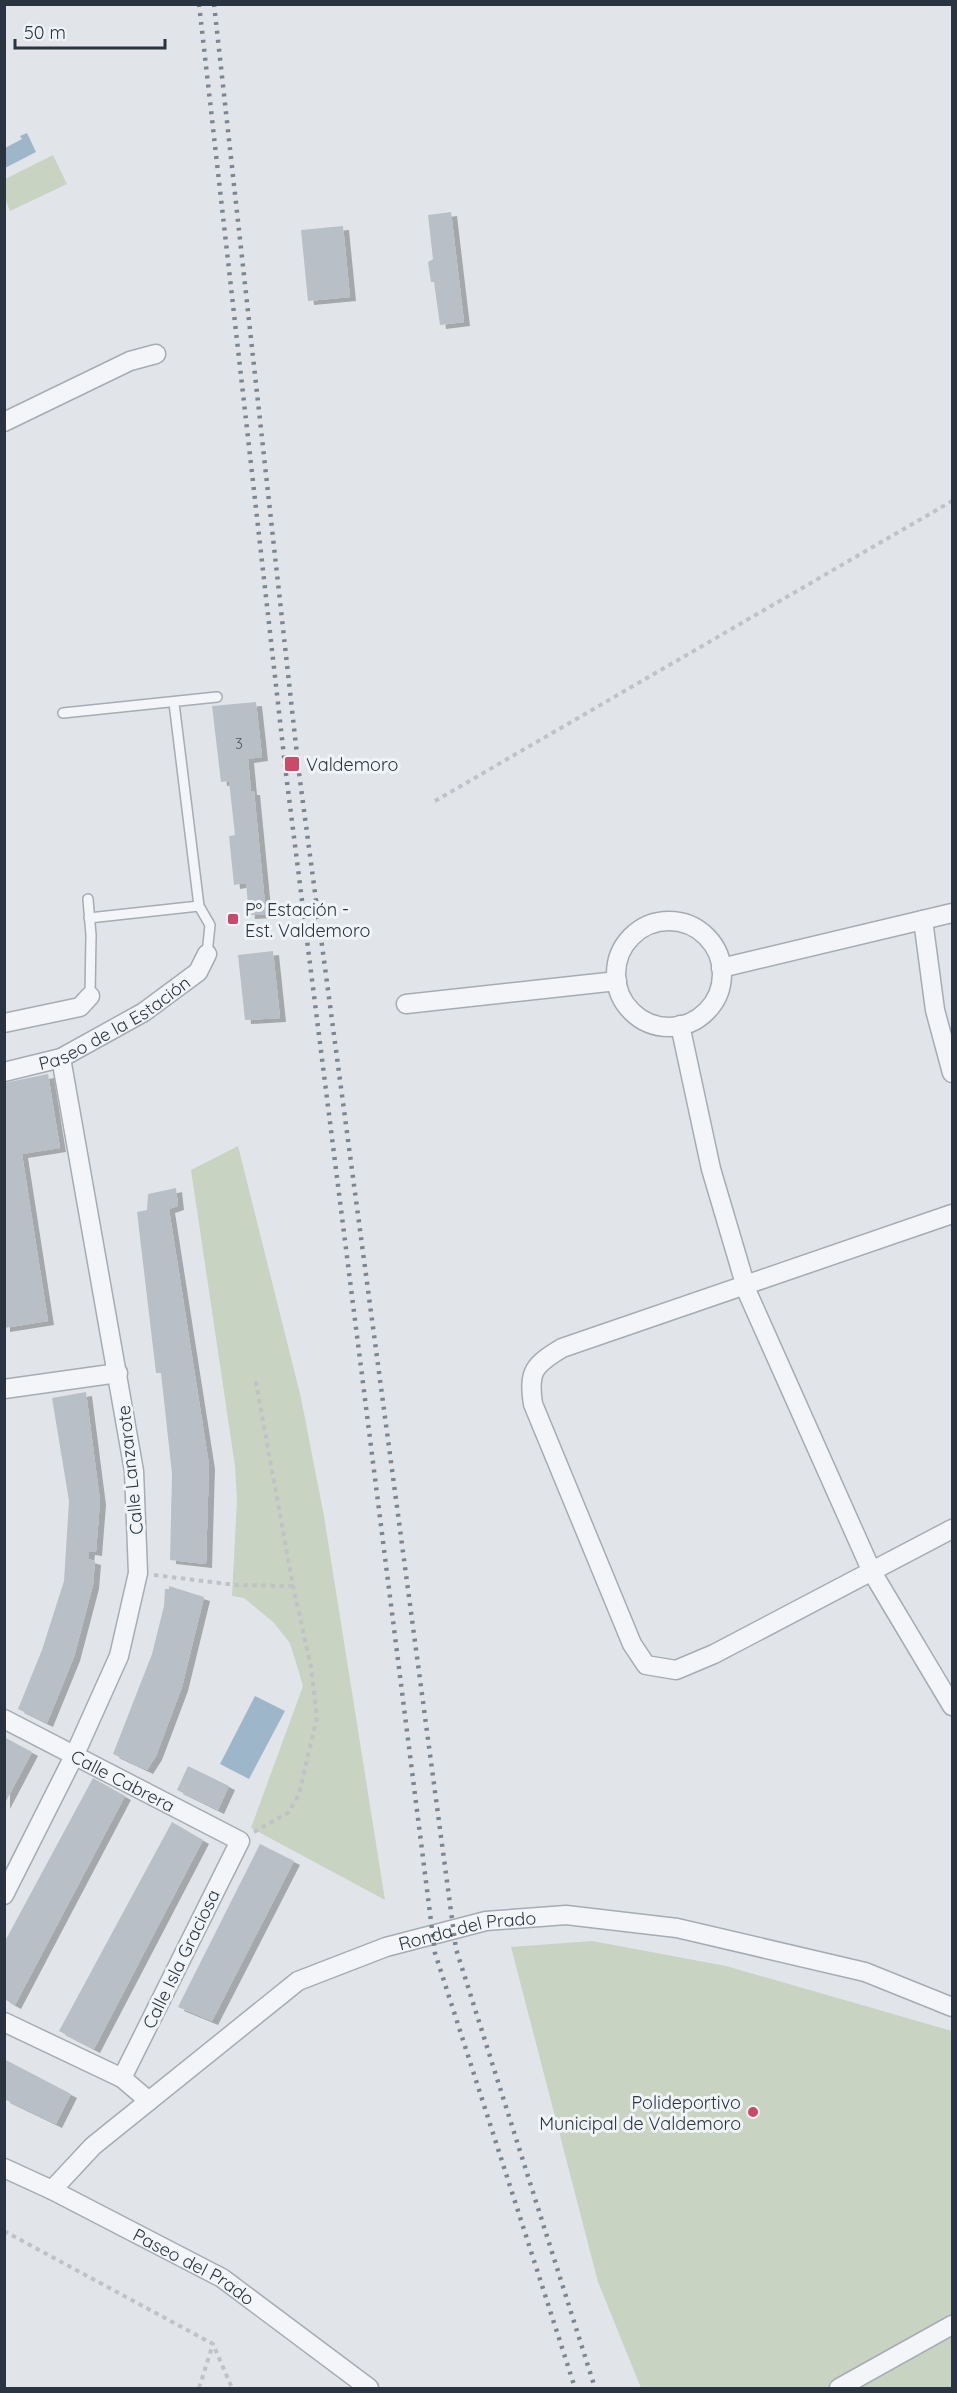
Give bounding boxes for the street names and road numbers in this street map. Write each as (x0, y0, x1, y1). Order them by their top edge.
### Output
street label: Paseo de la Estación (36, 970, 195, 1075)
street label: Calle Lanzarote (112, 1404, 148, 1536)
street label: Calle Cabrera (67, 1744, 179, 1817)
street label: Calle Isla Graciosa (137, 1885, 225, 2033)
street label: Ronda del Prado (396, 1906, 537, 1955)
street label: Paseo del Prado (129, 2223, 259, 2310)

